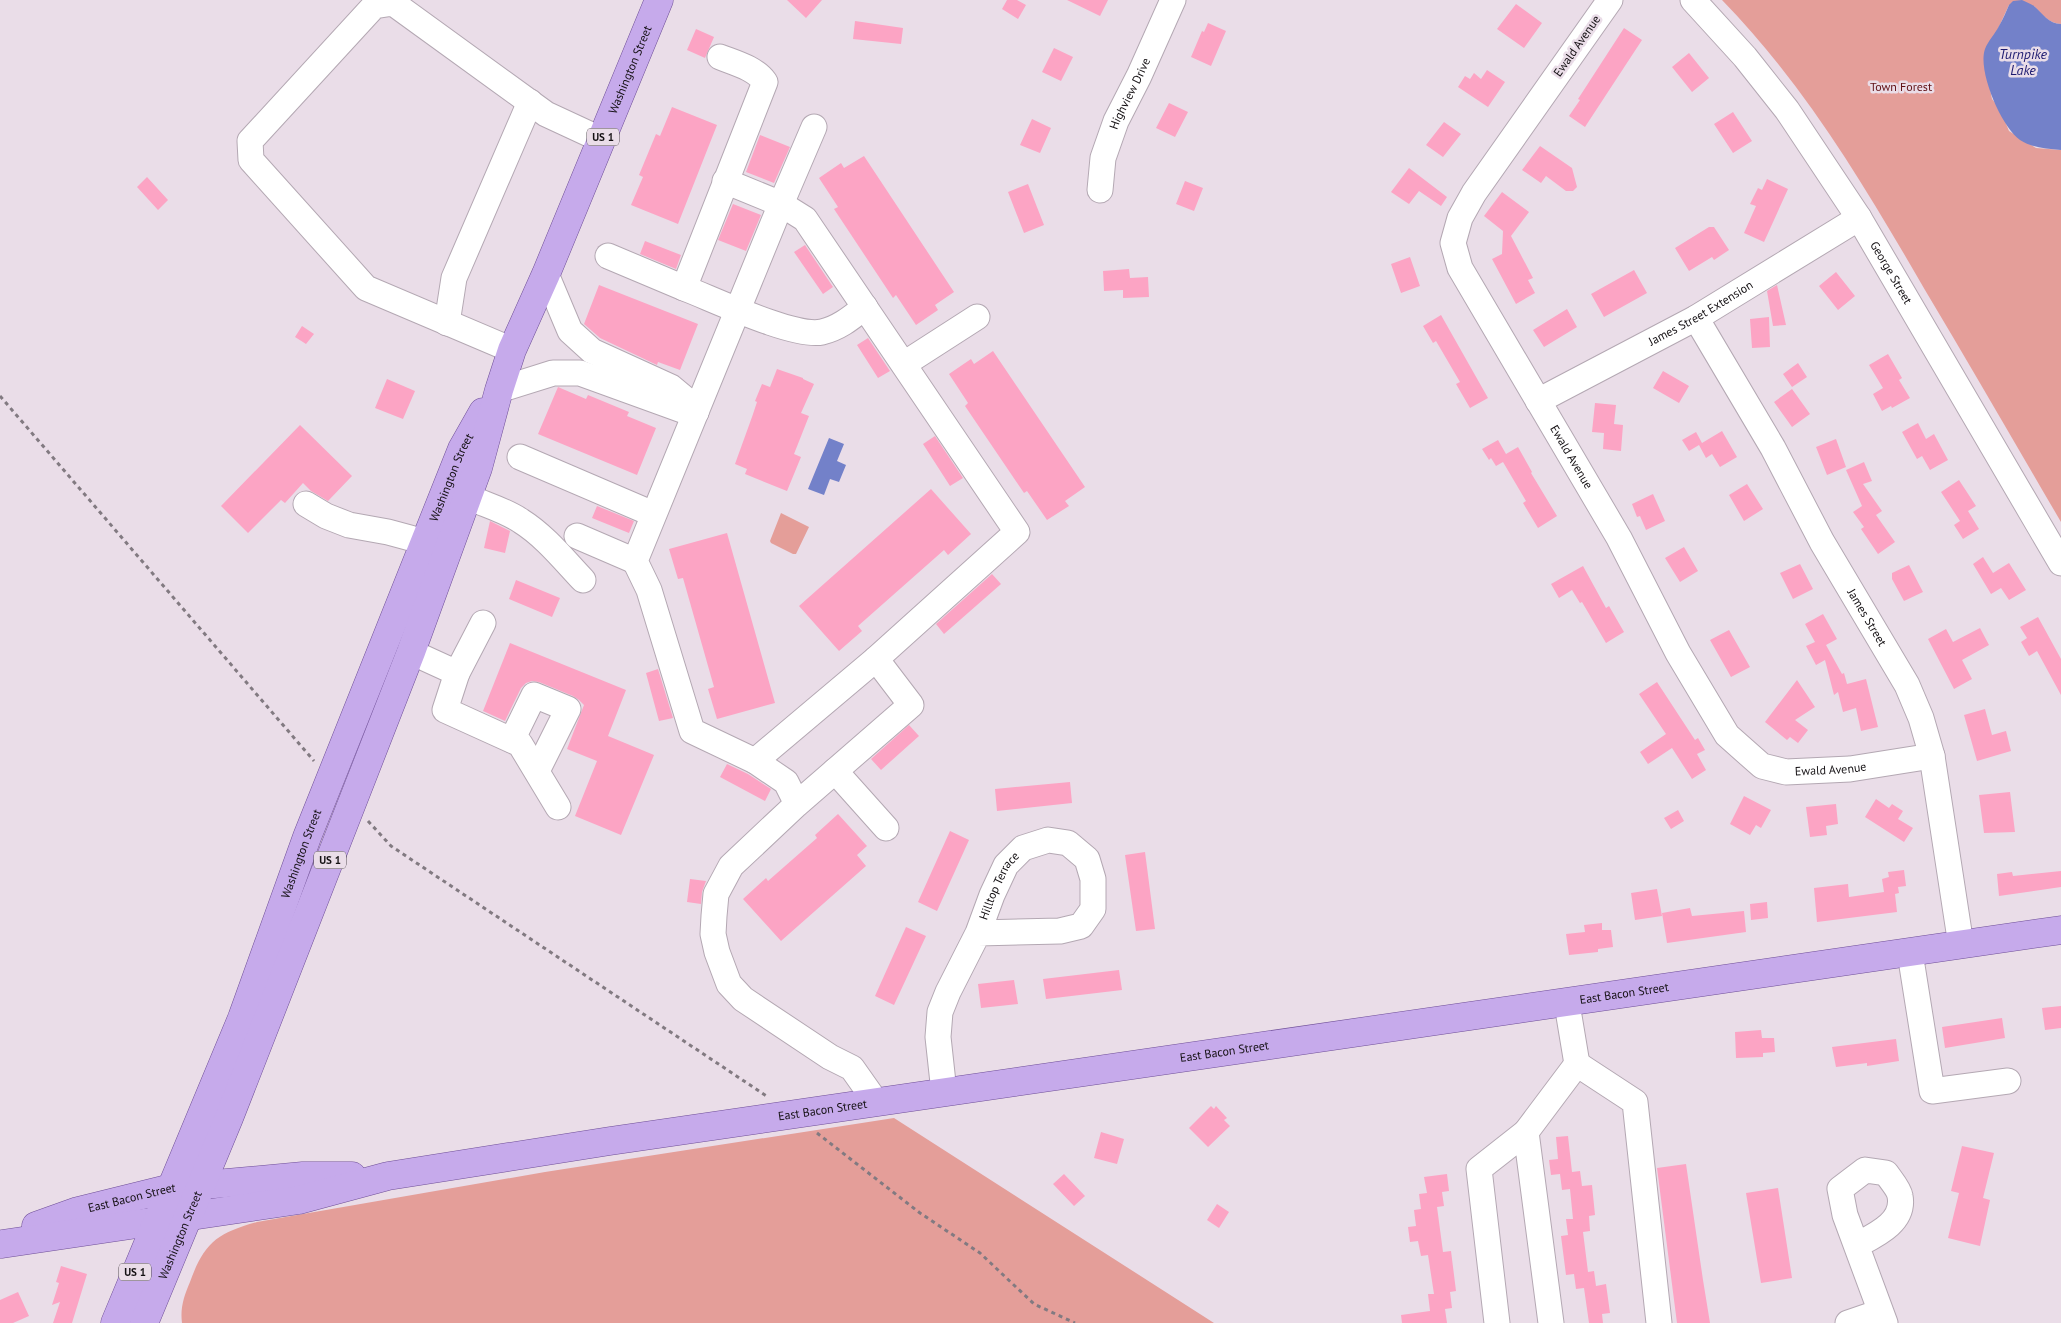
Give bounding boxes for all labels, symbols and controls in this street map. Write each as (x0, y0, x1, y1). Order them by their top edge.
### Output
street label: Ewald Avenue (1550, 12, 1603, 79)
street label: Washington Street (605, 23, 655, 116)
water label: Turnpike Lake (1999, 45, 2048, 79)
street label: Highview Drive (1106, 55, 1153, 131)
park label: Town Forest (1870, 79, 1932, 94)
road number: US 1 (587, 128, 619, 146)
street label: George Street (1867, 238, 1916, 307)
street label: James Street Extension (1645, 277, 1756, 349)
street label: Ewald Avenue (1547, 422, 1596, 491)
street label: Washington Street (426, 431, 476, 524)
street label: James Street (1844, 585, 1890, 649)
street label: Ewald Avenue (1795, 759, 1867, 779)
street label: Washington Street (278, 807, 324, 900)
street label: Hilltop Terrace (976, 848, 1022, 922)
road number: US 1 (314, 852, 346, 868)
street label: East Bacon Street (1579, 979, 1670, 1007)
street label: East Bacon Street (1179, 1037, 1270, 1065)
street label: East Bacon Street (777, 1096, 868, 1123)
street label: East Bacon Street (86, 1180, 176, 1215)
street label: Washington Street (155, 1189, 205, 1281)
road number: US 1 (119, 1264, 151, 1280)

